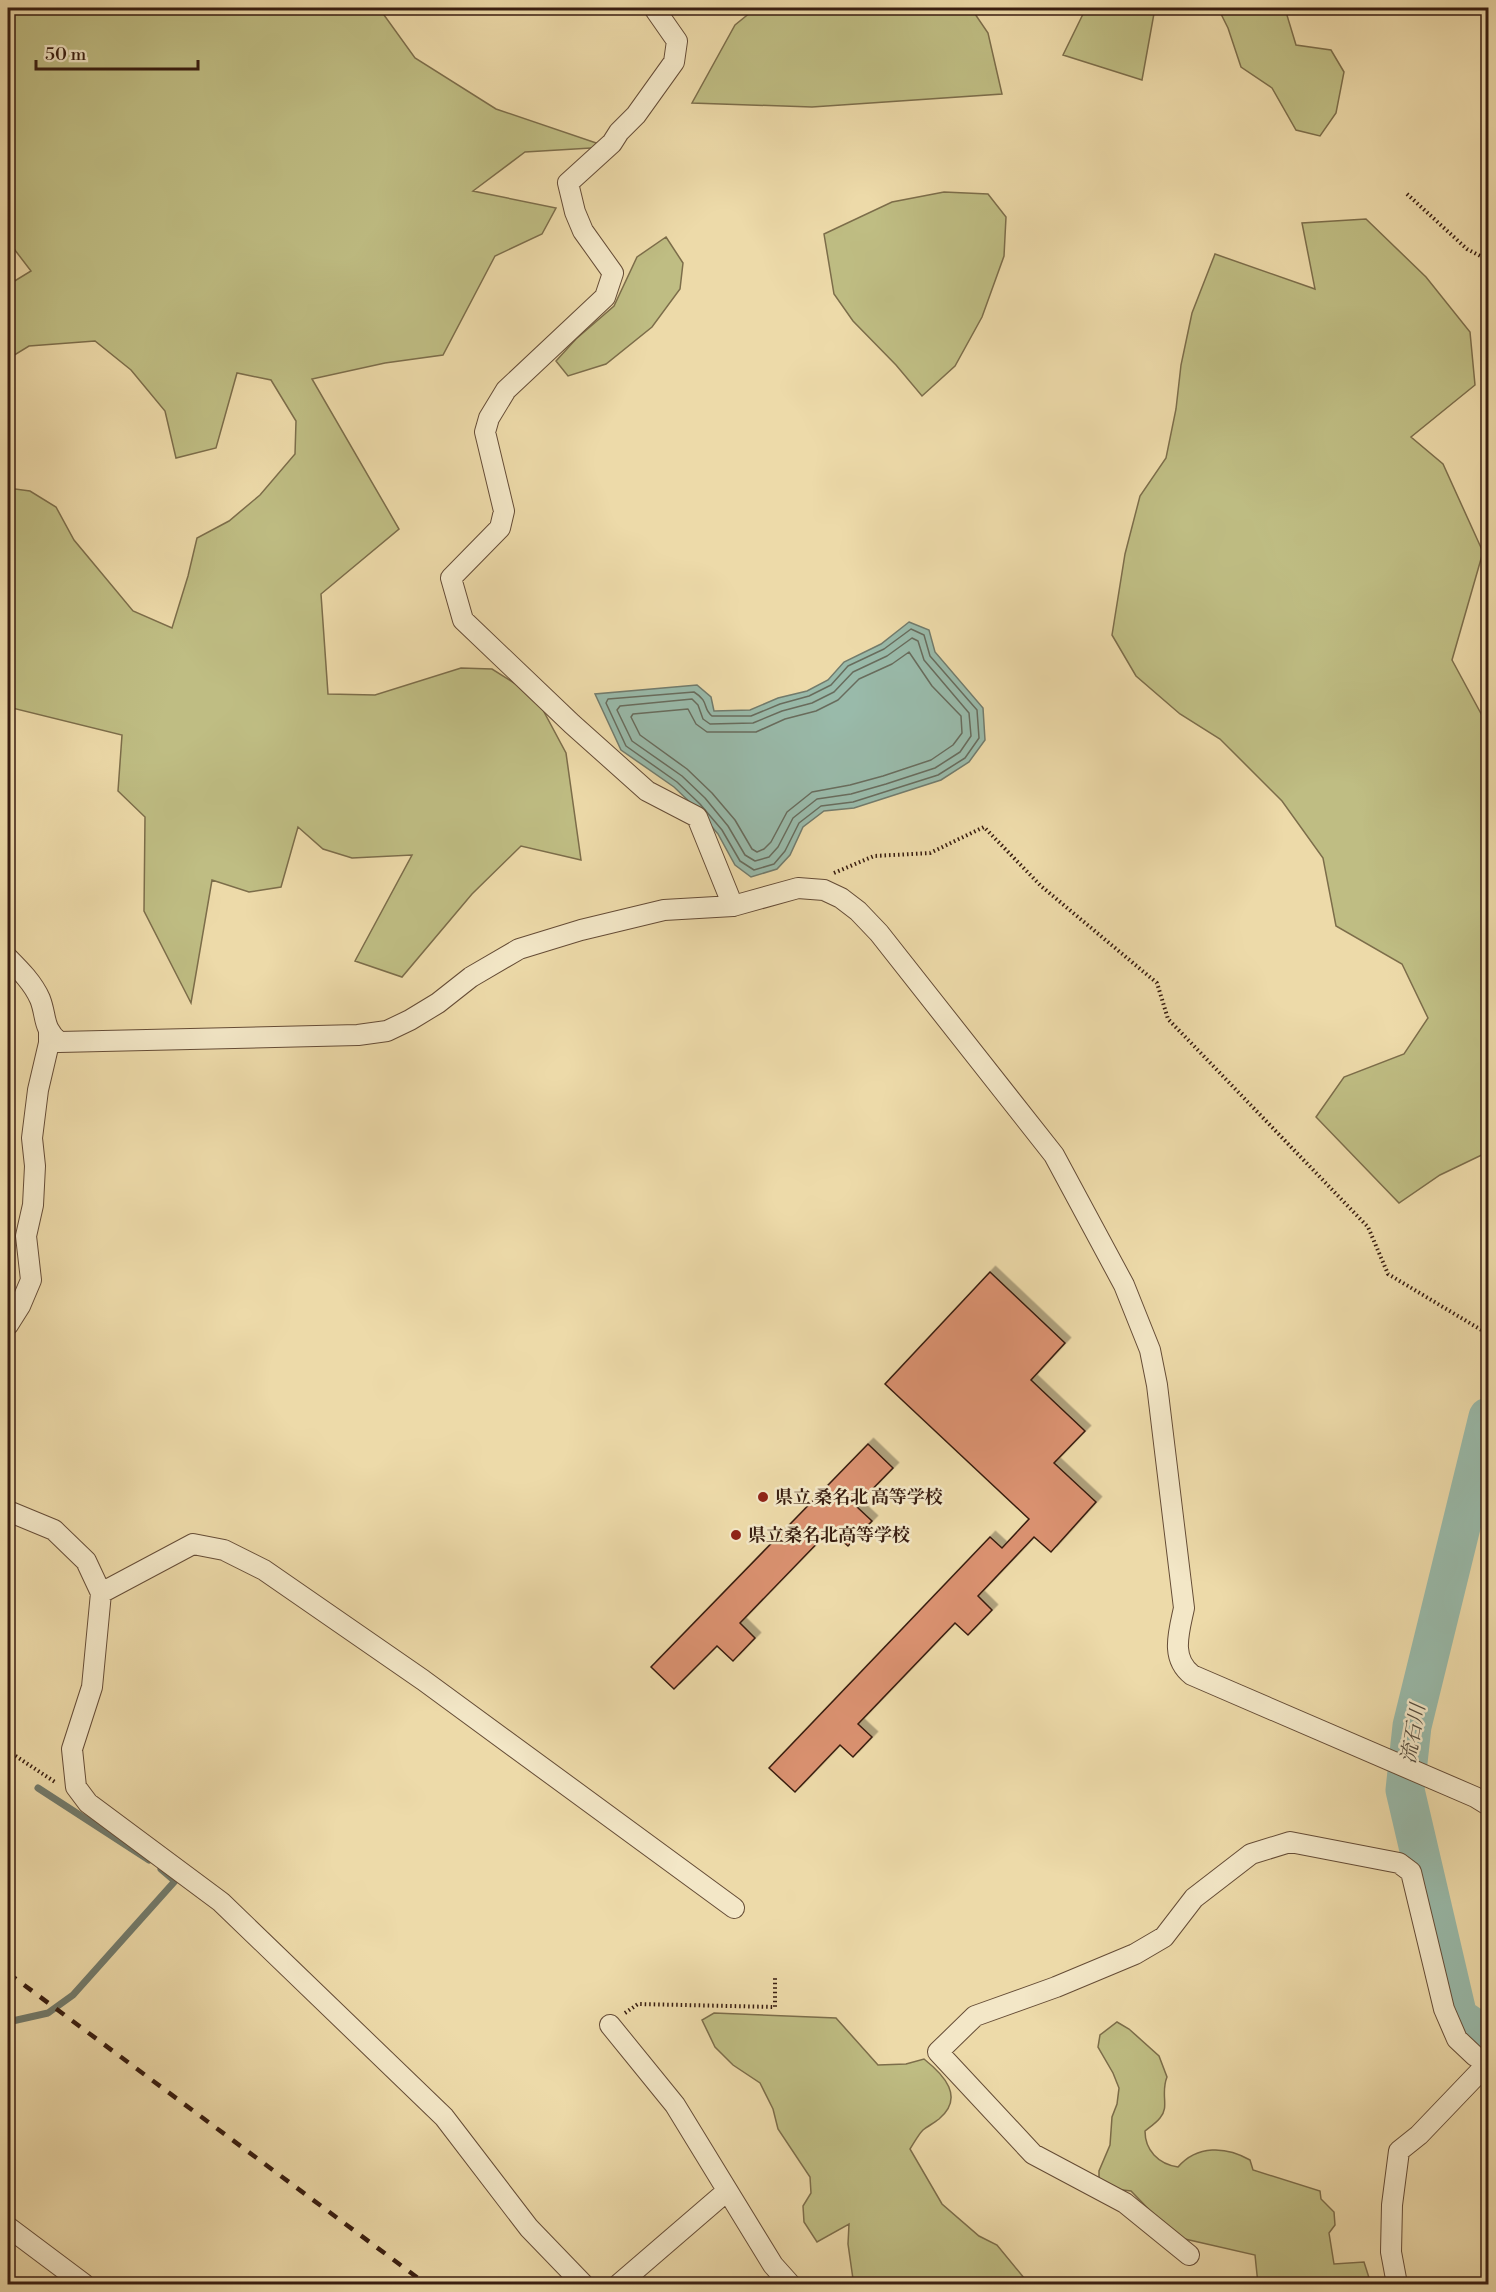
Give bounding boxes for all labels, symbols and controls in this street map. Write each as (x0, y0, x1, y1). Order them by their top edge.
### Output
scale bar (36, 33, 198, 71)
text: 50 m (45, 43, 87, 66)
place label: 県立 桑名北 高等学校 (775, 1486, 943, 1509)
marker: 県立 桑名北 高等学校 (756, 1490, 770, 1504)
place label: 県立桑名北高等学校 (748, 1524, 910, 1547)
marker: 県立桑名北高等学校 (729, 1528, 743, 1542)
water label: 流石川 (1396, 1700, 1432, 1766)

